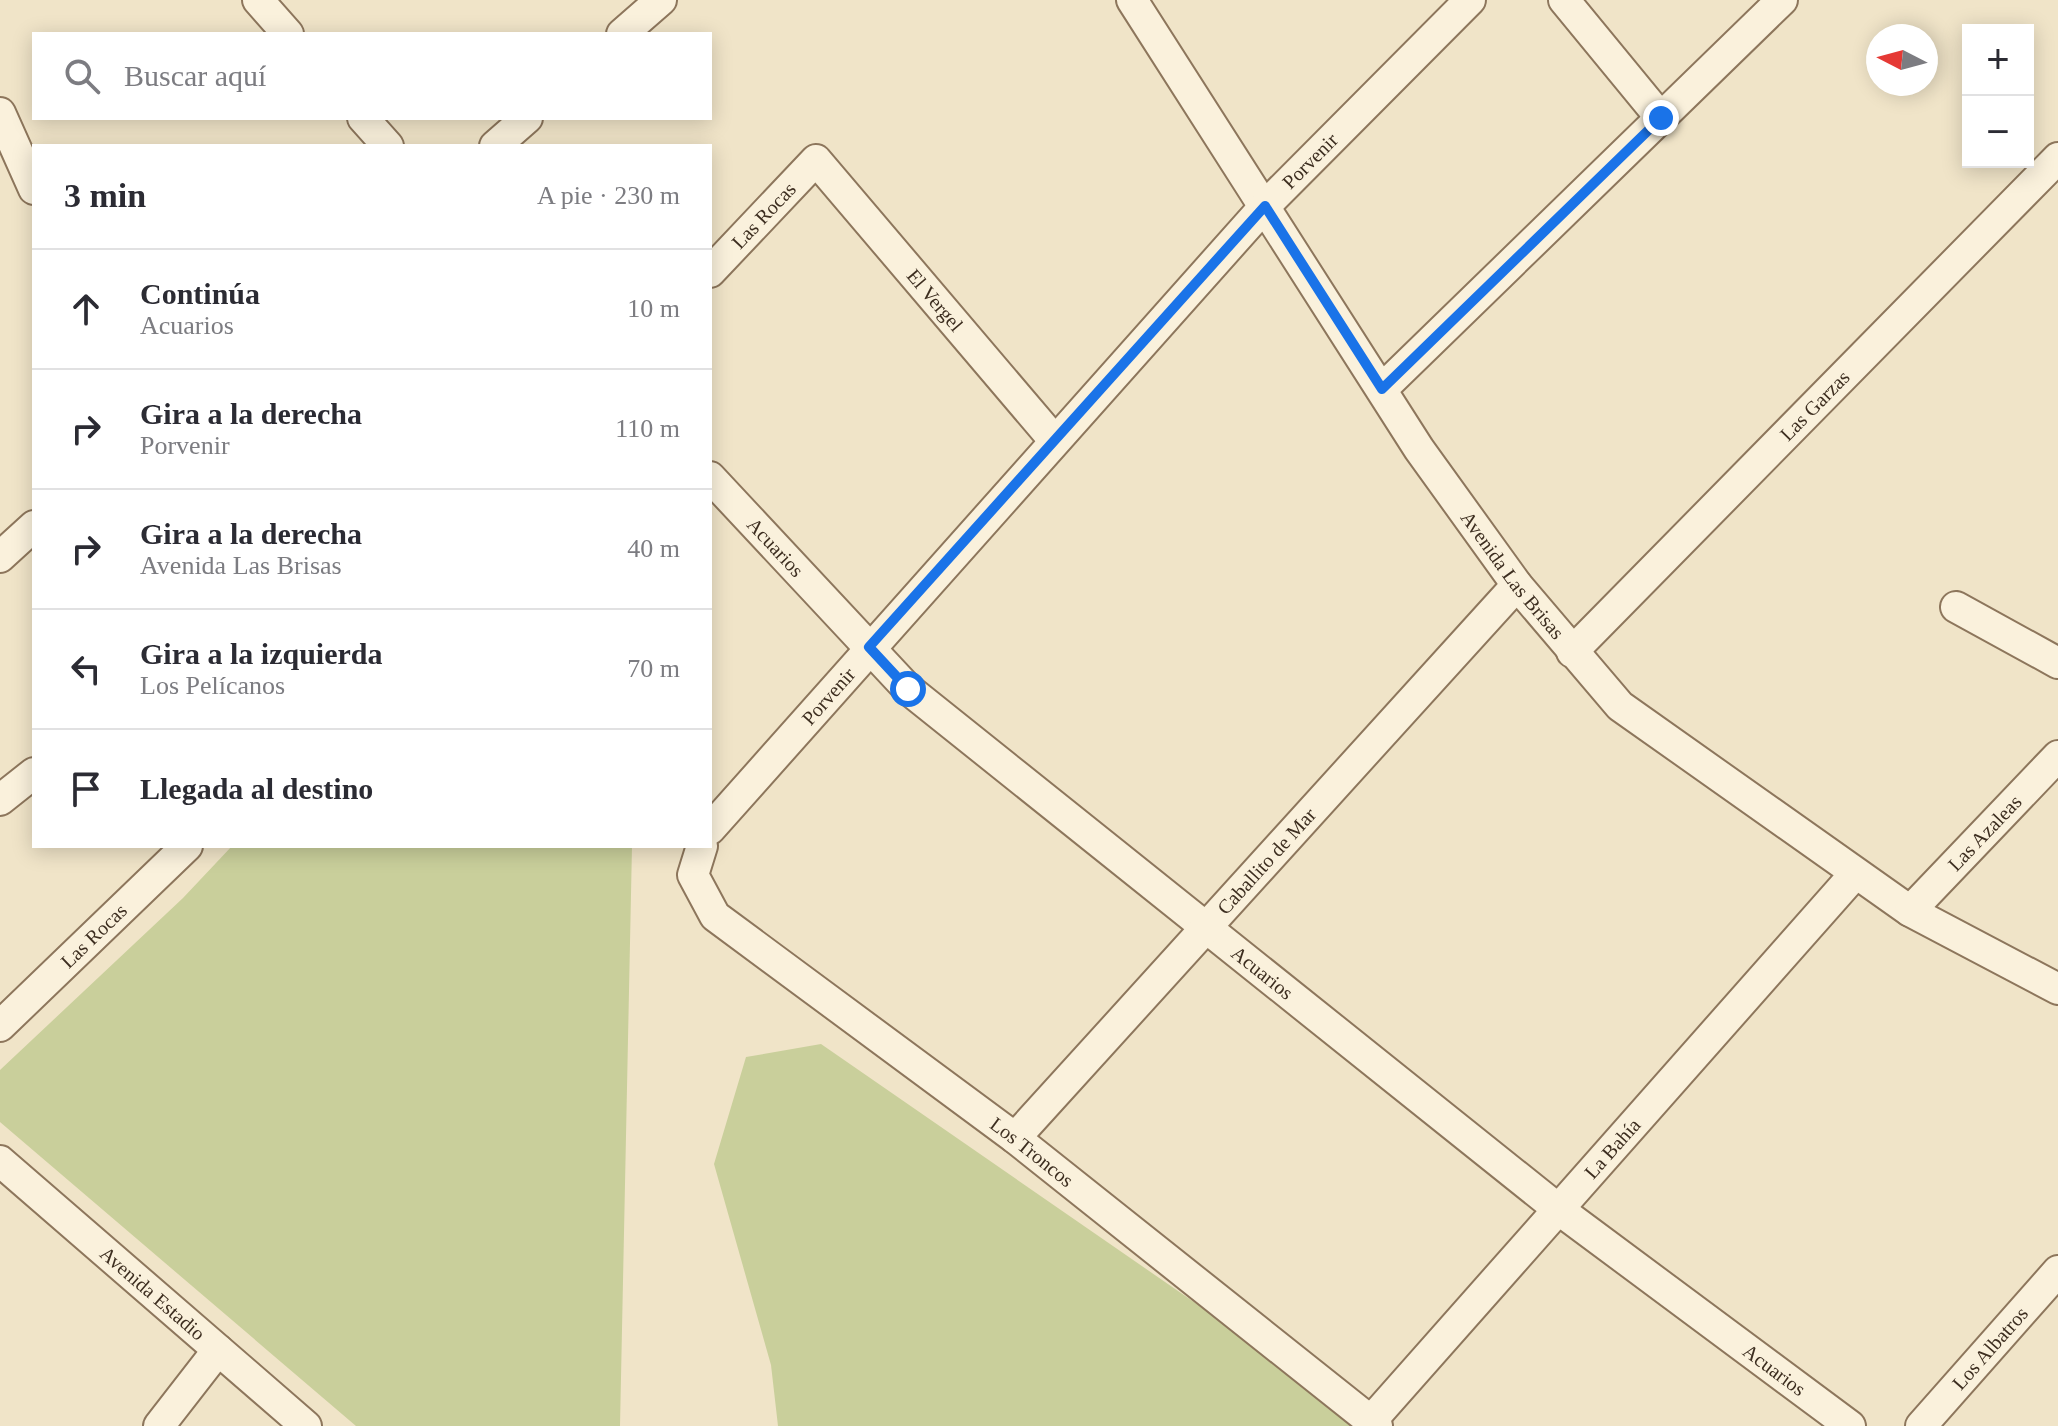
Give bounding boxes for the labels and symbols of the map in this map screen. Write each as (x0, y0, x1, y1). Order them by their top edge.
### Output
north arrow (1866, 24, 1938, 96)
route end (1643, 100, 1679, 136)
street label: Porvenir (1278, 128, 1342, 193)
street label: Las Rocas (727, 178, 800, 253)
street label: El Vergel (903, 265, 968, 336)
street label: Las Garzas (1775, 366, 1854, 445)
street label: Avenida Las Brisas (1457, 507, 1569, 643)
street label: Acuarios (743, 513, 808, 581)
street label: Porvenir (797, 663, 860, 729)
route start (890, 671, 926, 707)
street label: Las Azaleas (1943, 790, 2026, 875)
street label: Caballito de Mar (1213, 803, 1320, 919)
street label: Las Rocas (56, 899, 131, 972)
street label: Acuarios (1227, 941, 1298, 1004)
street label: Los Troncos (986, 1113, 1078, 1191)
street label: La Bahía (1580, 1114, 1645, 1183)
street label: Avenida Estadio (96, 1242, 210, 1345)
street label: Los Albatros (1948, 1302, 2032, 1394)
street label: Acuarios (1739, 1339, 1810, 1400)

